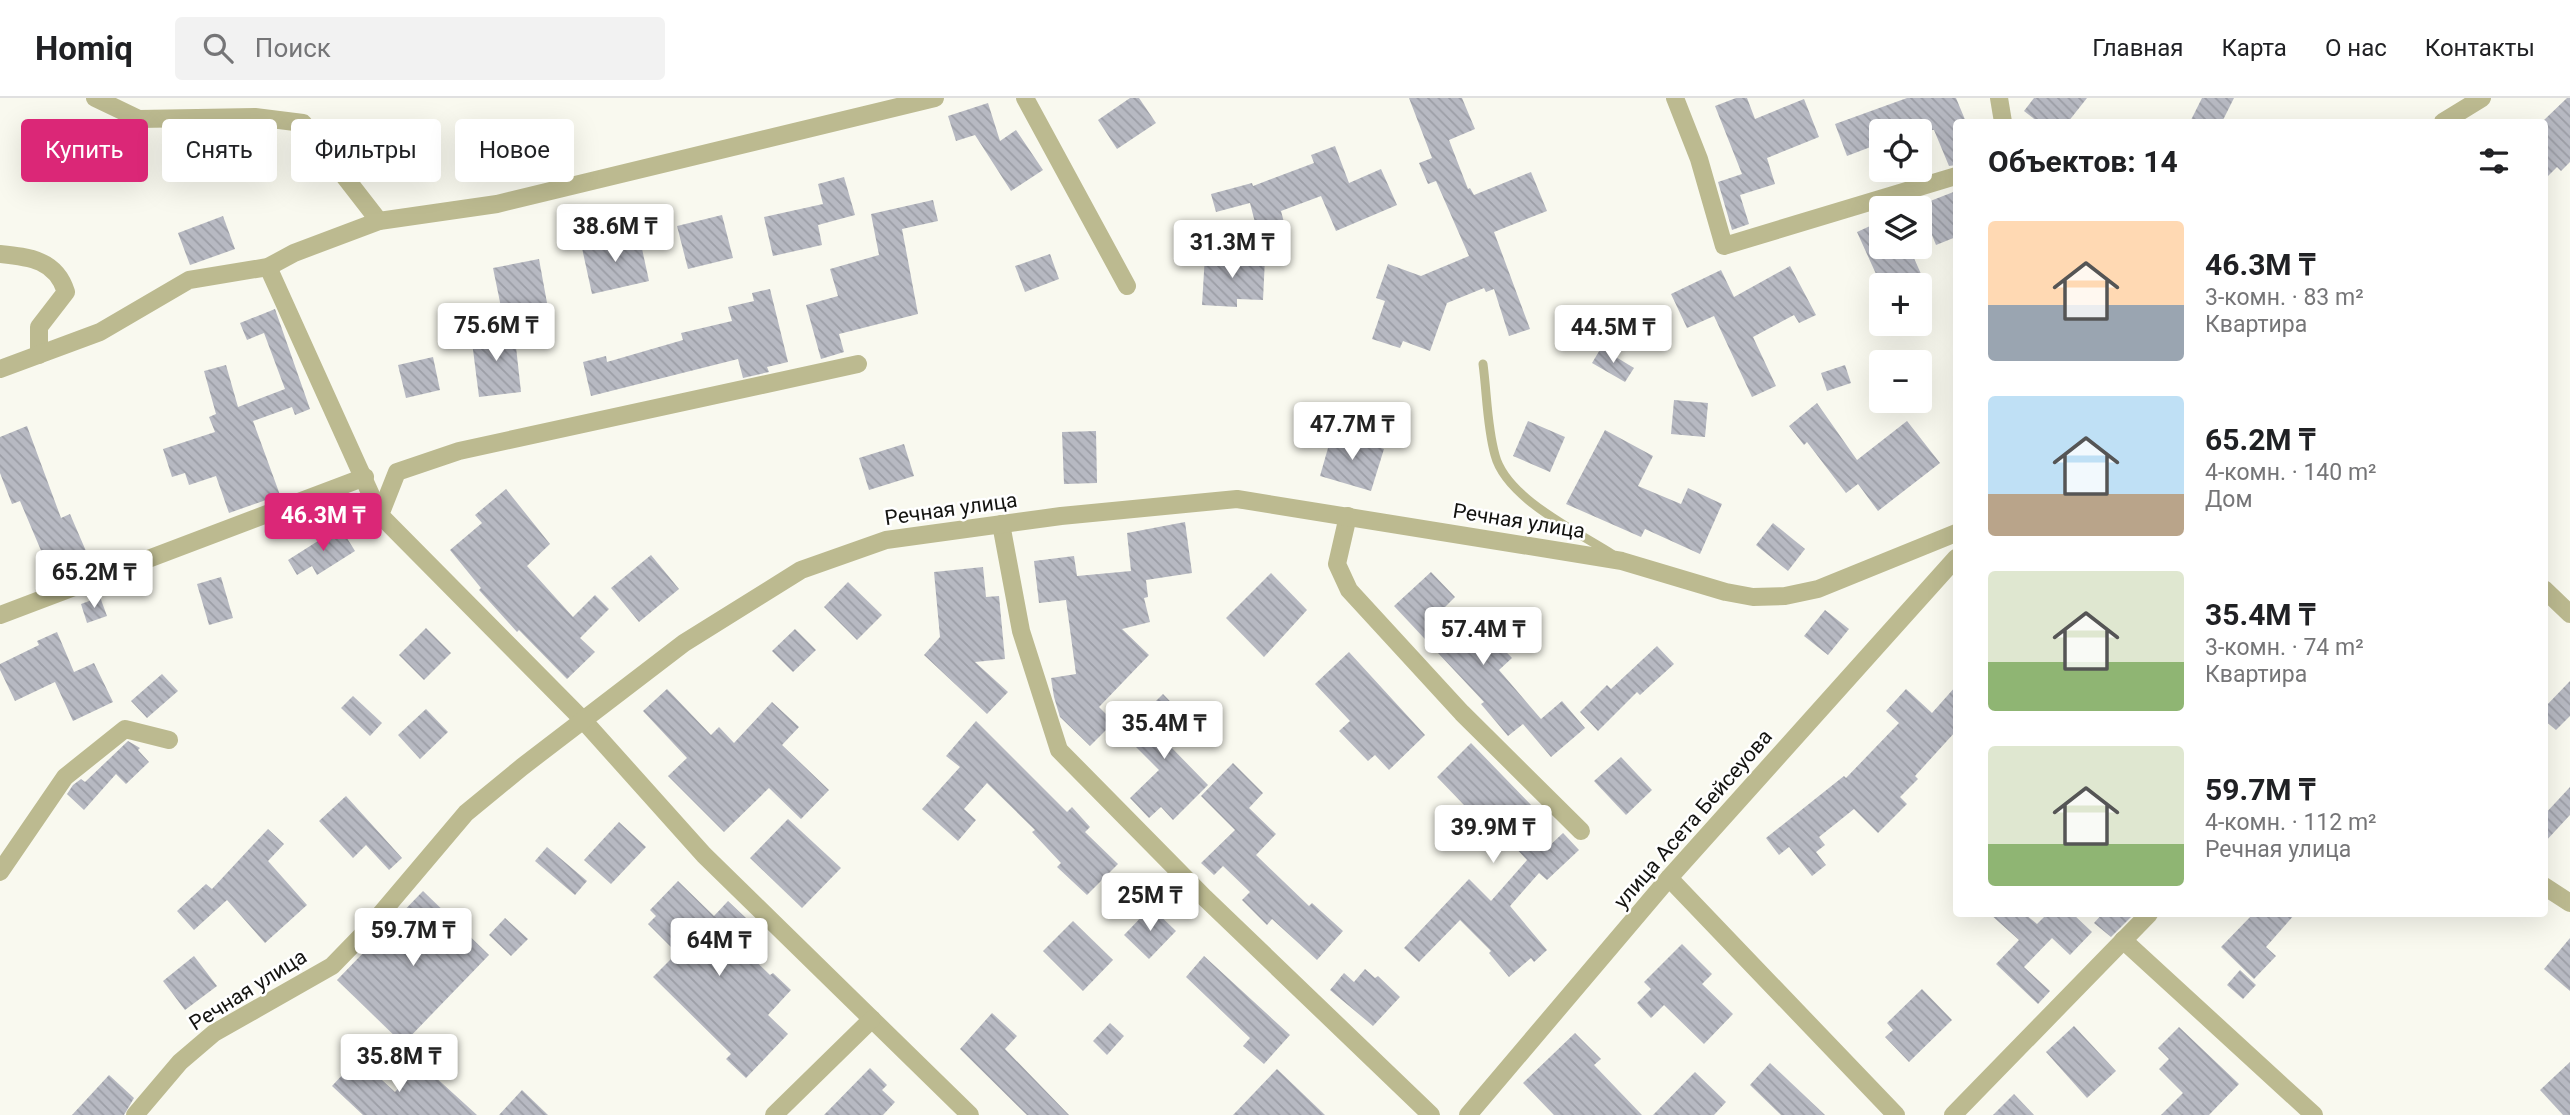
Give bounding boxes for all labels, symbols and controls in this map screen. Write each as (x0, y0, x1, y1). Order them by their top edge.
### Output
search box (175, 17, 665, 80)
text: Homiq (35, 29, 133, 68)
icon: search (199, 29, 237, 67)
text: Поиск (255, 33, 331, 63)
text: Главная (2092, 34, 2183, 62)
text: Карта (2221, 34, 2287, 62)
text: О нас (2325, 34, 2387, 62)
text: Контакты (2425, 34, 2535, 62)
chip: Купить (21, 119, 148, 182)
chip: Снять (162, 119, 277, 182)
chip: Фильтры (291, 119, 441, 182)
chip: Новое (455, 119, 574, 182)
map controls (1869, 119, 1932, 413)
button: locate (1869, 119, 1932, 182)
icon: filters (2475, 142, 2513, 180)
text: Объектов: 14 (1988, 144, 2178, 179)
button: layers (1869, 196, 1932, 259)
pin: 38.6M ₸ (550, 204, 680, 264)
text: 38.6M ₸ (573, 213, 657, 240)
pin: 31.3M ₸ (1167, 220, 1297, 280)
text: 31.3M ₸ (1190, 229, 1274, 256)
text: 46.3M ₸ (2205, 247, 2315, 282)
icon: home (2044, 249, 2128, 333)
button: + (1869, 273, 1932, 336)
text: 3-комн. · 83 m² (2205, 284, 2364, 311)
pin: 75.6M ₸ (431, 303, 561, 363)
pin: 44.5M ₸ (1548, 306, 1678, 365)
text: Квартира (2205, 311, 2307, 338)
text: 75.6M ₸ (454, 312, 538, 339)
text: 44.5M ₸ (1571, 314, 1655, 341)
button: − (1869, 350, 1932, 413)
pin: 47.7M ₸ (1287, 402, 1417, 462)
text: 47.7M ₸ (1310, 411, 1394, 438)
text: 65.2M ₸ (2205, 422, 2315, 457)
icon: home (2044, 424, 2128, 508)
text: 4-комн. · 140 m² (2205, 459, 2377, 486)
text: Дом (2205, 486, 2252, 513)
street label: Речная улица (883, 488, 1019, 530)
pin: 46.3M ₸ (258, 494, 388, 553)
street label: Речная улица (1451, 499, 1587, 543)
text: 46.3M ₸ (281, 502, 365, 529)
pin: 65.2M ₸ (29, 550, 159, 610)
text: 65.2M ₸ (52, 559, 136, 586)
text: 35.4M ₸ (2205, 597, 2315, 632)
icon: home (2044, 599, 2128, 683)
pin: 57.4M ₸ (1418, 608, 1548, 667)
text: 57.4M ₸ (1441, 616, 1525, 643)
text: 3-комн. · 74 m² (2205, 634, 2364, 661)
text: Квартира (2205, 661, 2307, 688)
pin: 35.4M ₸ (1099, 702, 1229, 761)
text: 35.4M ₸ (1122, 710, 1206, 737)
street label: улица Асета Бейсеуова (1609, 725, 1777, 913)
text: 59.7M ₸ (2205, 772, 2315, 807)
icon: home (2044, 774, 2128, 858)
pin: 39.9M ₸ (1428, 806, 1558, 865)
text: 4-комн. · 112 m² (2205, 809, 2377, 836)
text: 39.9M ₸ (1451, 814, 1535, 841)
text: Речная улица (2205, 836, 2351, 863)
pin: 25M ₸ (1101, 874, 1199, 933)
text: 25M ₸ (1118, 882, 1182, 909)
pin: 59.7M ₸ (348, 908, 478, 968)
text: 59.7M ₸ (371, 917, 455, 944)
pin: 64M ₸ (670, 918, 768, 978)
text: 64M ₸ (687, 927, 751, 954)
street label: Речная улица (185, 944, 311, 1036)
pin: 35.8M ₸ (334, 1034, 464, 1094)
text: 35.8M ₸ (357, 1043, 441, 1070)

